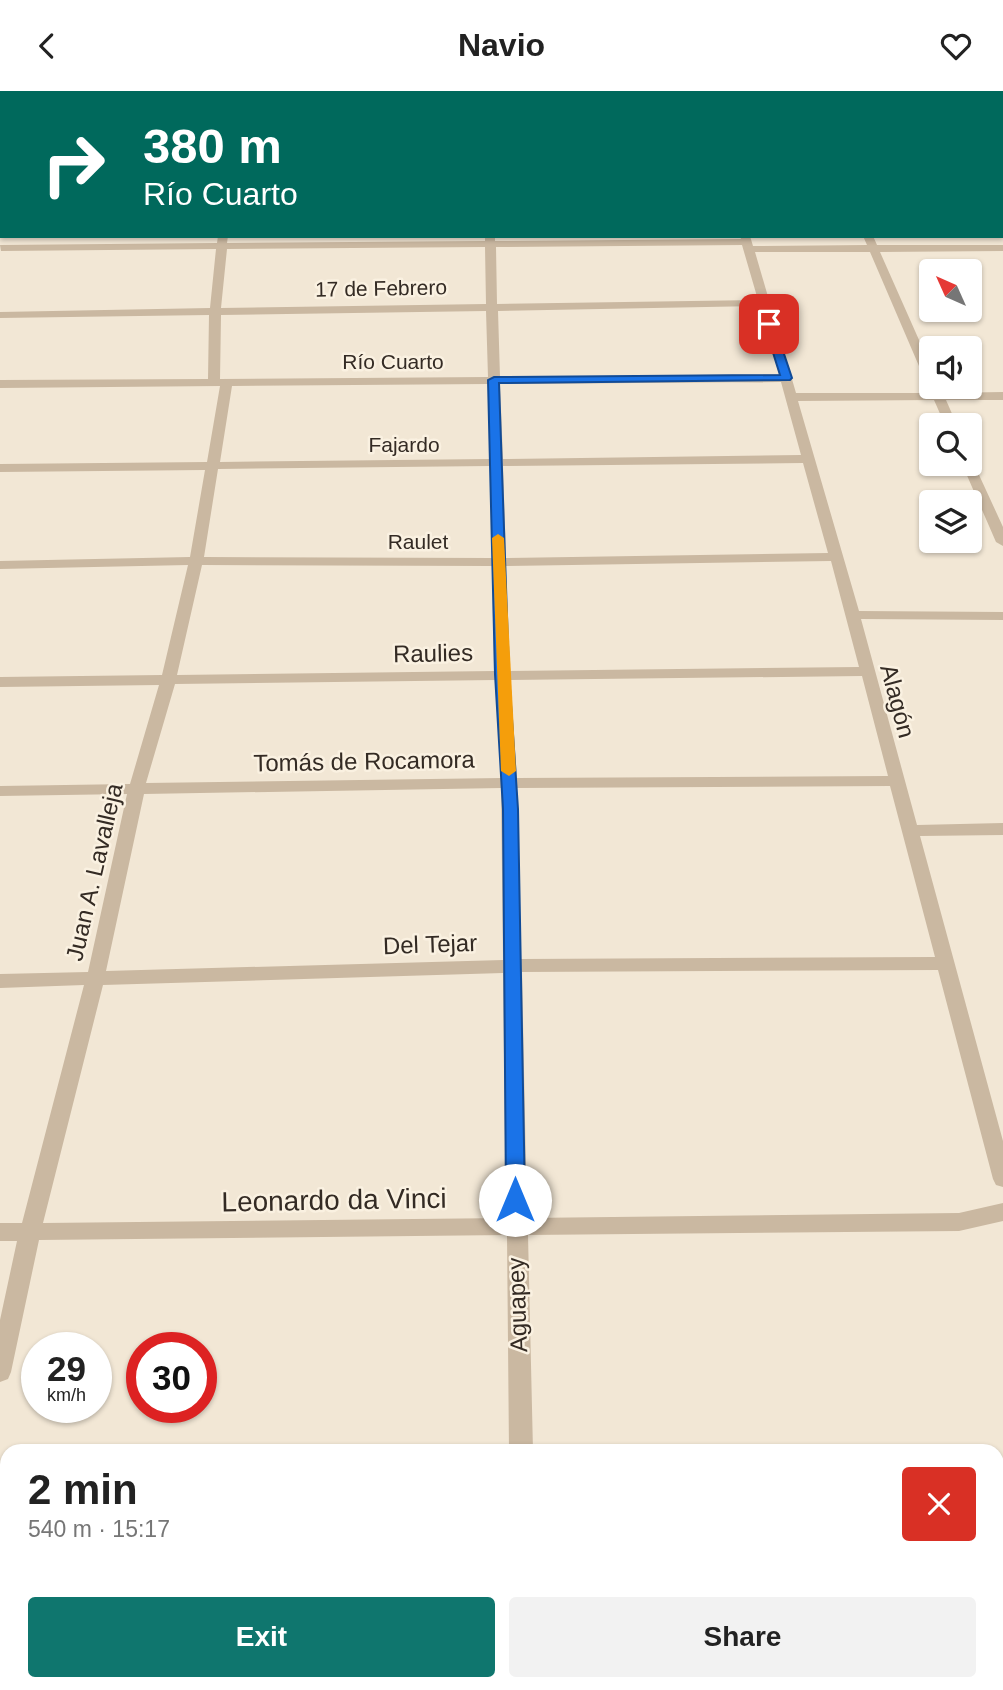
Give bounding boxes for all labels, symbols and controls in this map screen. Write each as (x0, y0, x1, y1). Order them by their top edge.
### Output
icon: back (28, 27, 66, 65)
text: Navio (458, 27, 545, 63)
icon: heart (937, 27, 975, 65)
icon: right (28, 119, 119, 210)
text: 380 m (143, 119, 282, 173)
text: Río Cuarto (143, 176, 298, 212)
north arrow (919, 259, 982, 322)
map controls (919, 259, 982, 553)
street label: 17 de Febrero (315, 275, 447, 301)
pin (739, 294, 799, 354)
icon: arrive (750, 305, 788, 343)
button: sound (919, 336, 982, 399)
street label: Río Cuarto (342, 350, 444, 373)
button: search (919, 413, 982, 476)
street label: Fajardo (368, 433, 440, 456)
button: layers (919, 490, 982, 553)
street label: Raulet (388, 530, 449, 553)
street label: Raulies (393, 639, 473, 667)
street label: Alagón (875, 661, 921, 741)
street label: Tomás de Rocamora (253, 746, 476, 776)
street label: Juan A. Lavalleja (60, 780, 128, 963)
street label: Del Tejar (382, 929, 478, 959)
position arrow (478, 1163, 552, 1237)
street label: Leonardo da Vinci (221, 1183, 447, 1217)
street label: Aguapey (502, 1257, 532, 1353)
speed limit sign: 30 (126, 1332, 217, 1423)
text: 29 (47, 1349, 86, 1388)
text: km/h (47, 1385, 86, 1405)
text: 2 min (28, 1466, 138, 1513)
button: close (902, 1467, 976, 1541)
text: 540 m · 15:17 (28, 1516, 170, 1542)
button: Exit (28, 1597, 495, 1677)
button: Share (509, 1597, 976, 1677)

